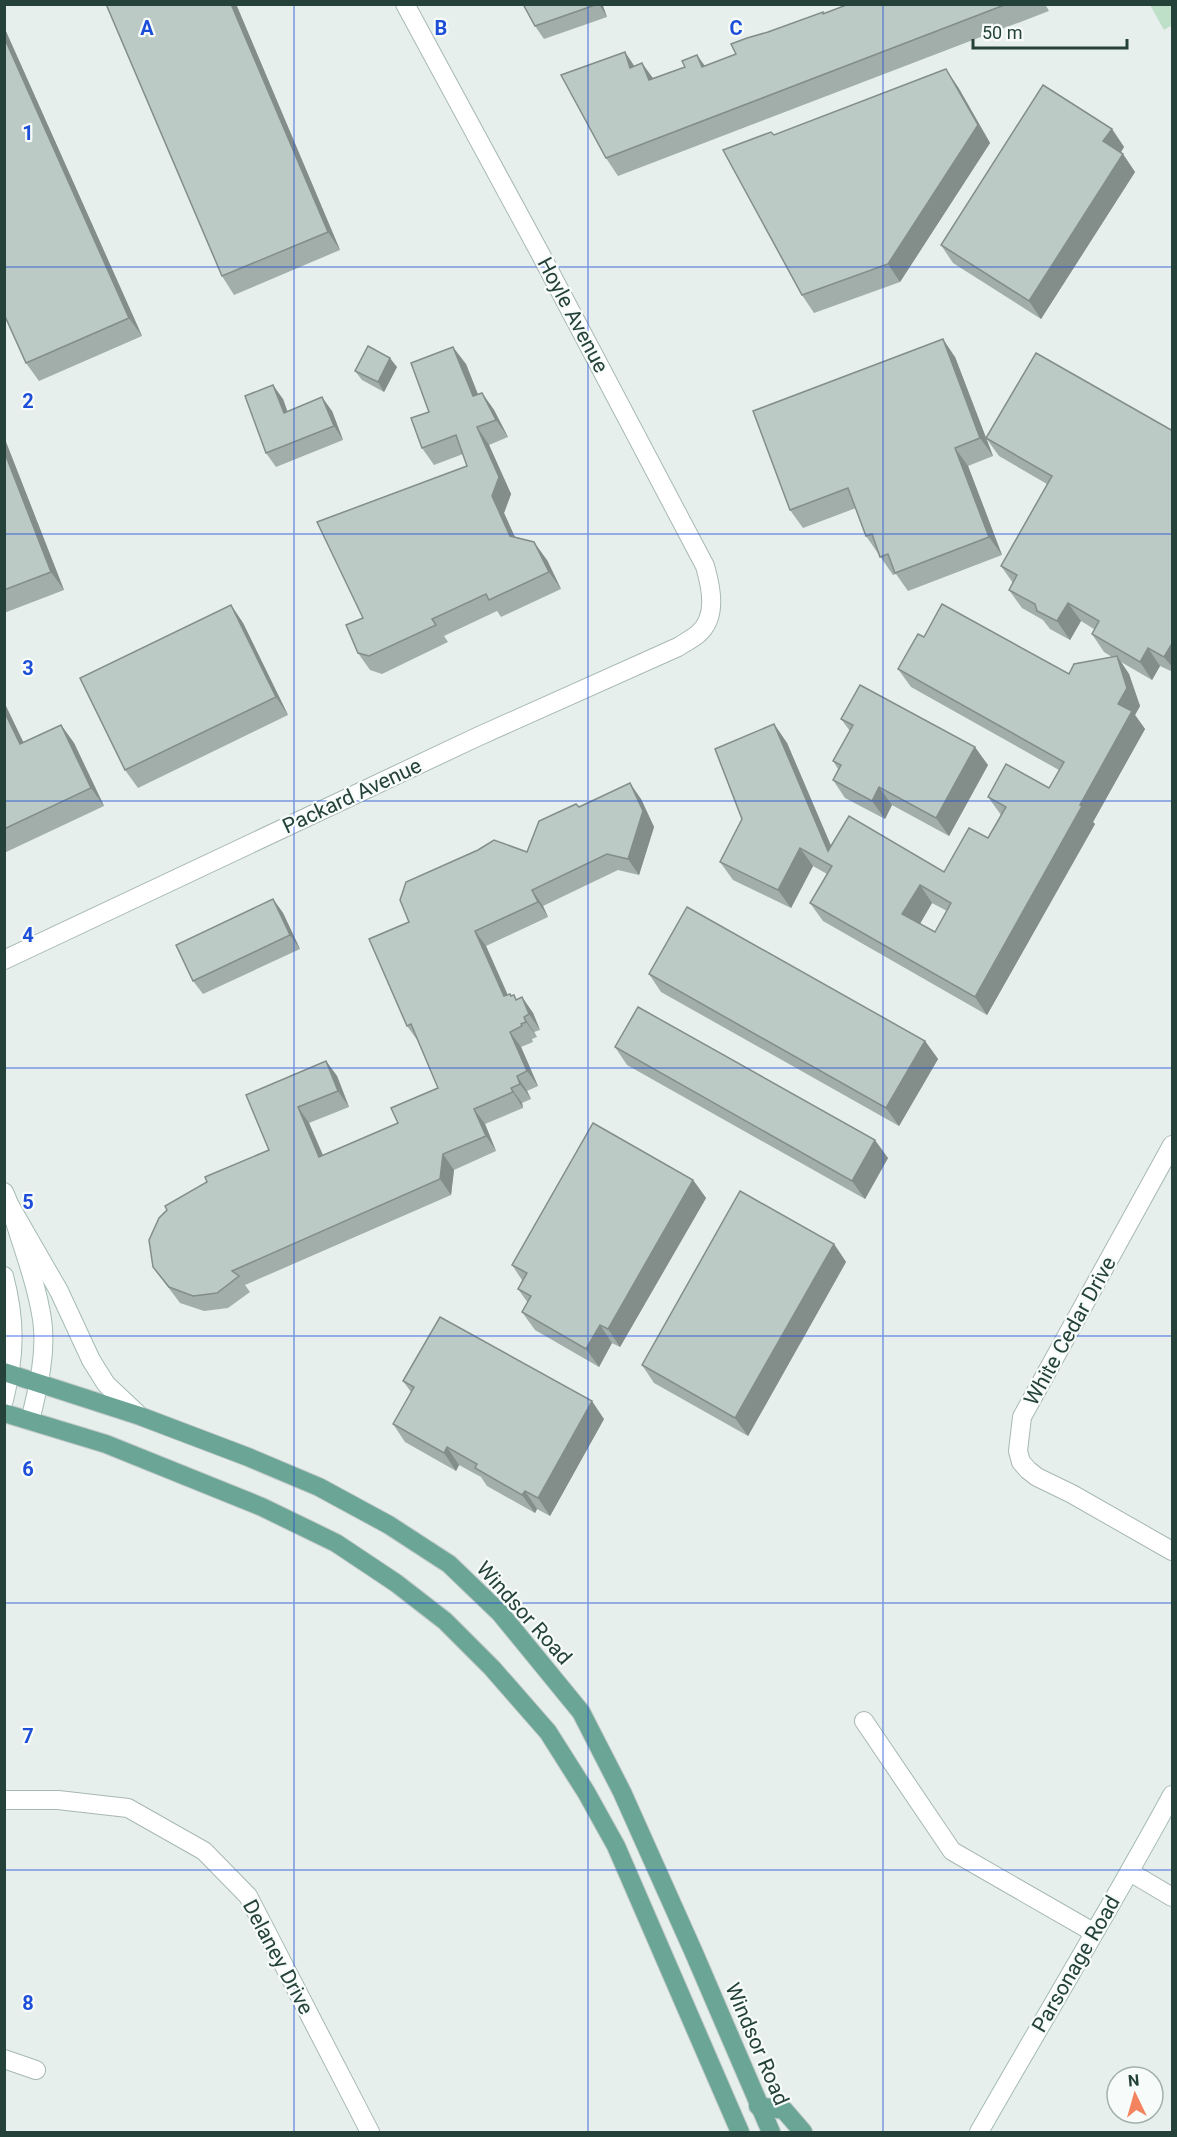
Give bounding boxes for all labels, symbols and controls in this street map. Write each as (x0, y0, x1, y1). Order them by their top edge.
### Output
scale bar (973, 12, 1128, 50)
text: A (140, 16, 154, 40)
text: B (435, 16, 447, 40)
text: C (729, 16, 743, 40)
text: 50 m (982, 22, 1022, 43)
text: 1 (22, 121, 34, 145)
street label: Hoyle Avenue (533, 253, 613, 377)
text: 2 (22, 389, 34, 413)
text: 3 (22, 656, 34, 680)
street label: Packard Avenue (279, 753, 425, 839)
text: 4 (22, 923, 34, 947)
text: 5 (22, 1190, 34, 1214)
street label: White Cedar Drive (1019, 1253, 1121, 1409)
text: 6 (22, 1457, 34, 1481)
street label: Windsor Road (471, 1556, 577, 1670)
text: 7 (22, 1724, 34, 1748)
street label: Parsonage Road (1027, 1891, 1125, 2037)
street label: Delaney Drive (238, 1896, 318, 2018)
street label: Windsor Road (720, 1979, 794, 2109)
text: 8 (22, 1991, 34, 2015)
north arrow (1105, 2065, 1165, 2125)
text: N (1127, 2071, 1140, 2091)

